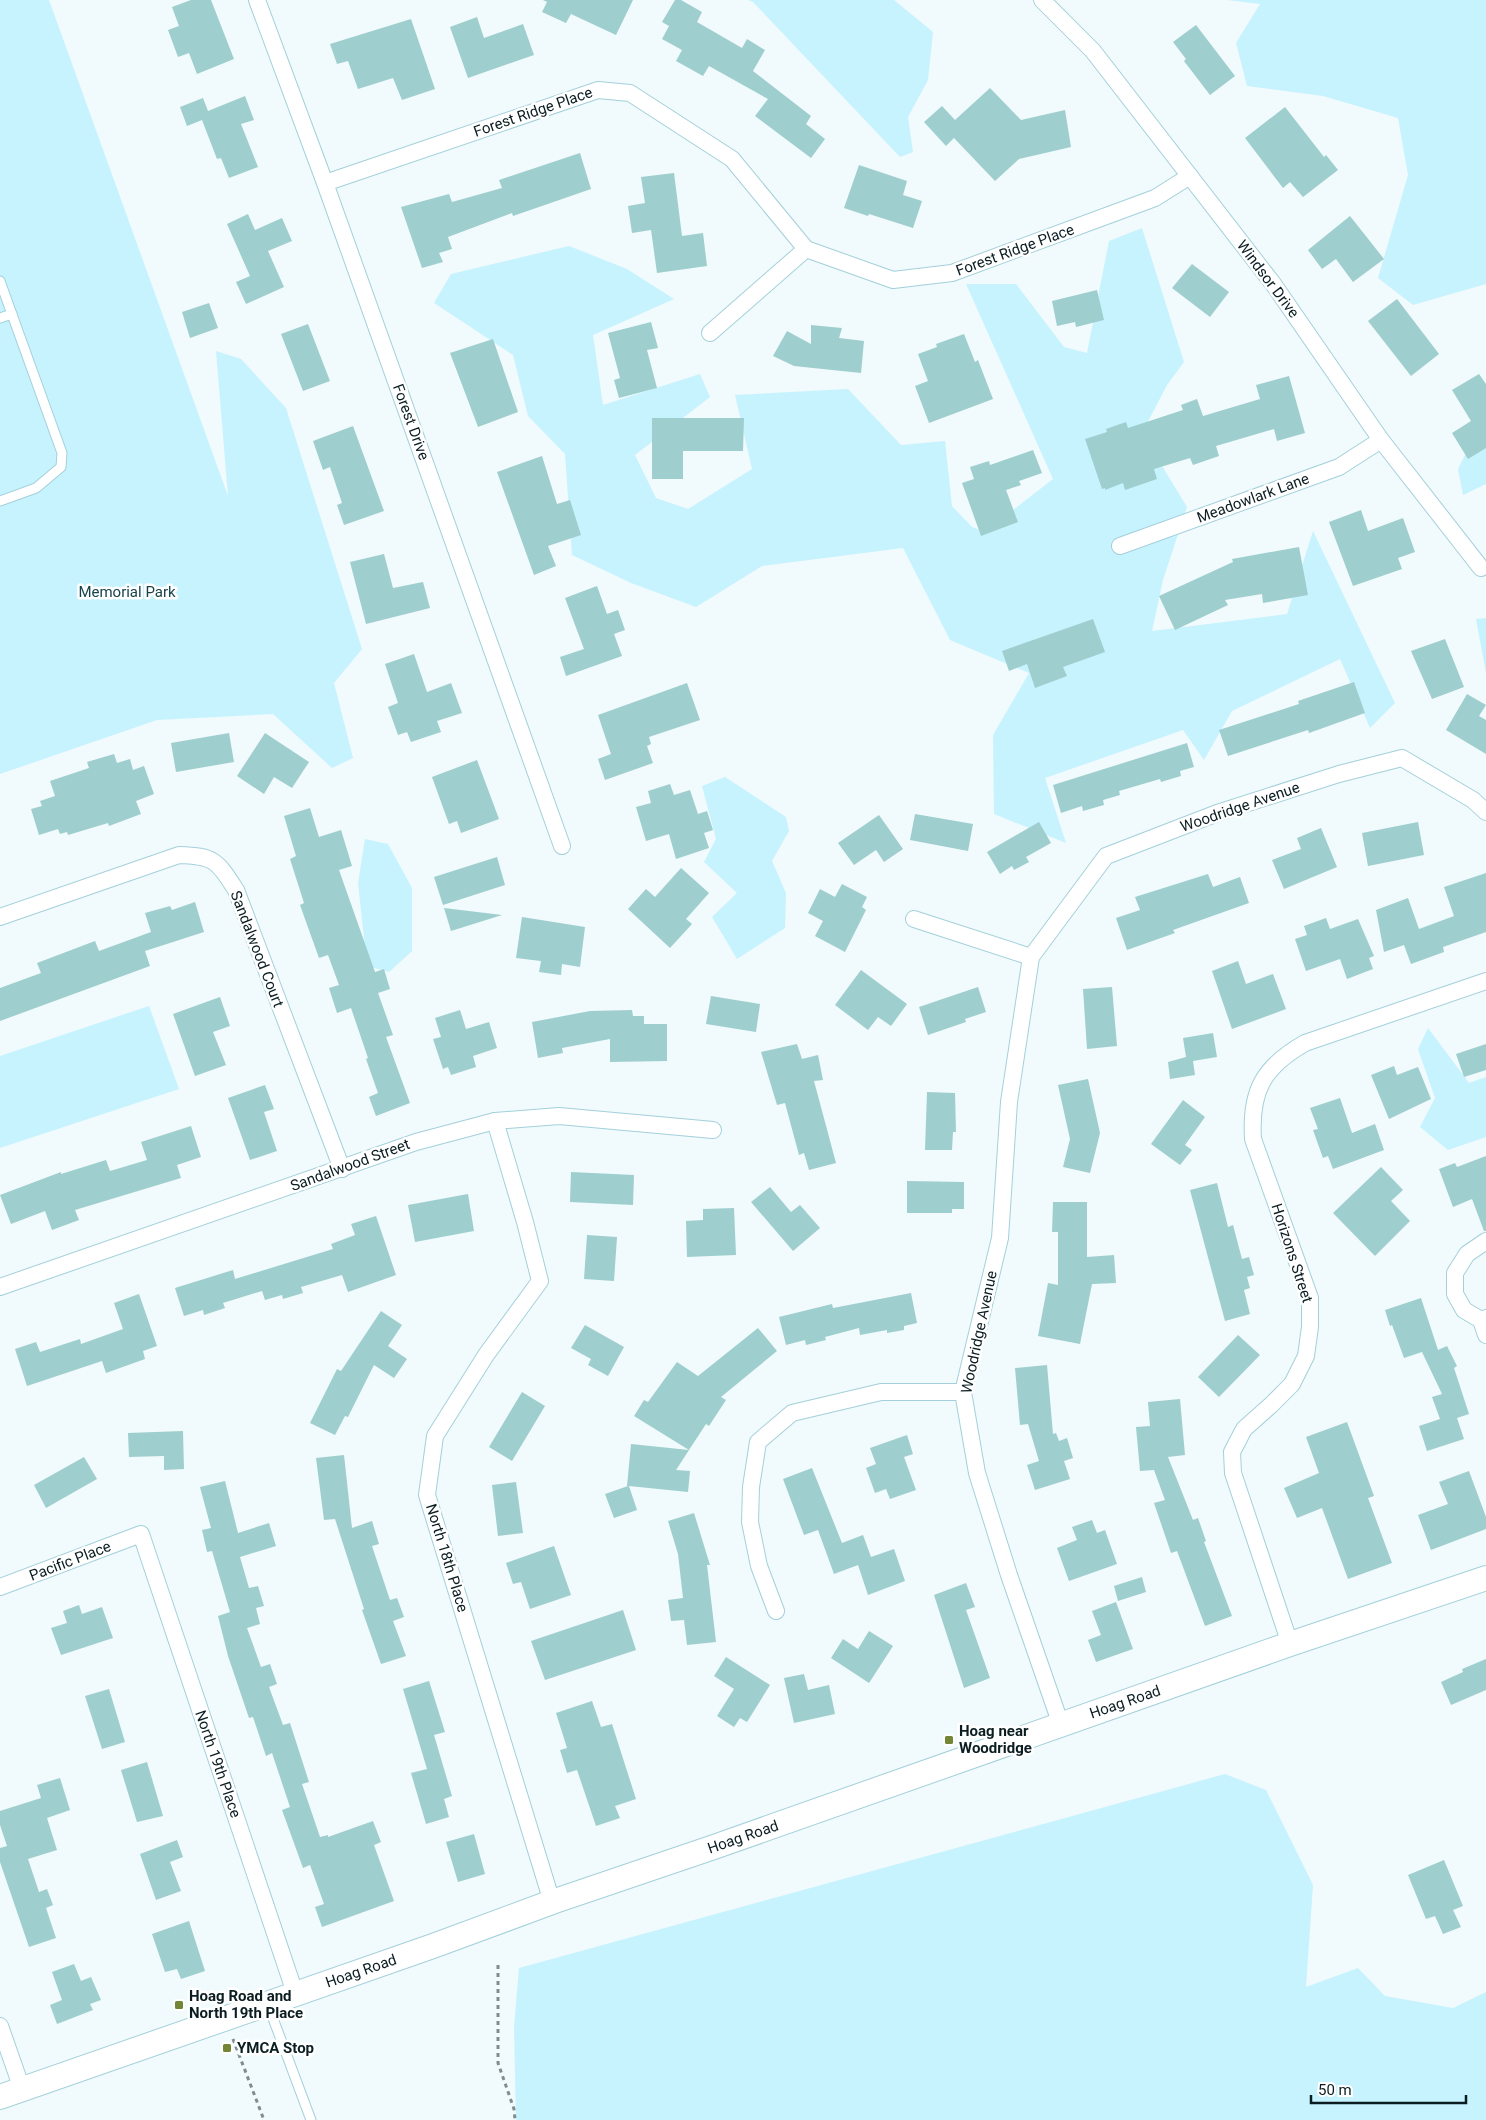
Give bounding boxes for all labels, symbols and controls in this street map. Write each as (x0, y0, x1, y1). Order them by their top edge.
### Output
street label: Forest Ridge Place (471, 83, 595, 141)
street label: Forest Ridge Place (953, 220, 1077, 280)
street label: Windsor Drive (1233, 237, 1303, 321)
street label: Forest Drive (389, 381, 433, 463)
street label: Meadowlark Lane (1194, 469, 1312, 527)
park label: Memorial Park (78, 583, 176, 601)
street label: Woodridge Avenue (1178, 778, 1302, 836)
street label: Sandalwood Court (227, 888, 287, 1010)
street label: Sandalwood Street (288, 1135, 412, 1195)
street label: Horizons Street (1267, 1201, 1317, 1305)
street label: Woodridge Avenue (957, 1269, 1001, 1395)
street label: North 18th Place (422, 1502, 472, 1614)
street label: Pacific Place (27, 1537, 113, 1585)
street label: Hoag Road (1087, 1681, 1163, 1723)
street label: North 19th Place (191, 1708, 245, 1820)
place label: Hoag near Woodridge (959, 1722, 1032, 1757)
marker: Hoag near Woodridge (943, 1734, 955, 1746)
street label: Hoag Road (705, 1816, 781, 1858)
street label: Hoag Road (323, 1950, 399, 1992)
place label: Hoag Road and North 19th Place (189, 1987, 303, 2022)
marker: Hoag Road and North 19th Place (173, 1999, 185, 2011)
place label: YMCA Stop (237, 2039, 314, 2057)
marker: YMCA Stop (221, 2042, 233, 2054)
scale bar (1311, 2072, 1466, 2104)
text: 50 m (1318, 2081, 1352, 2099)

